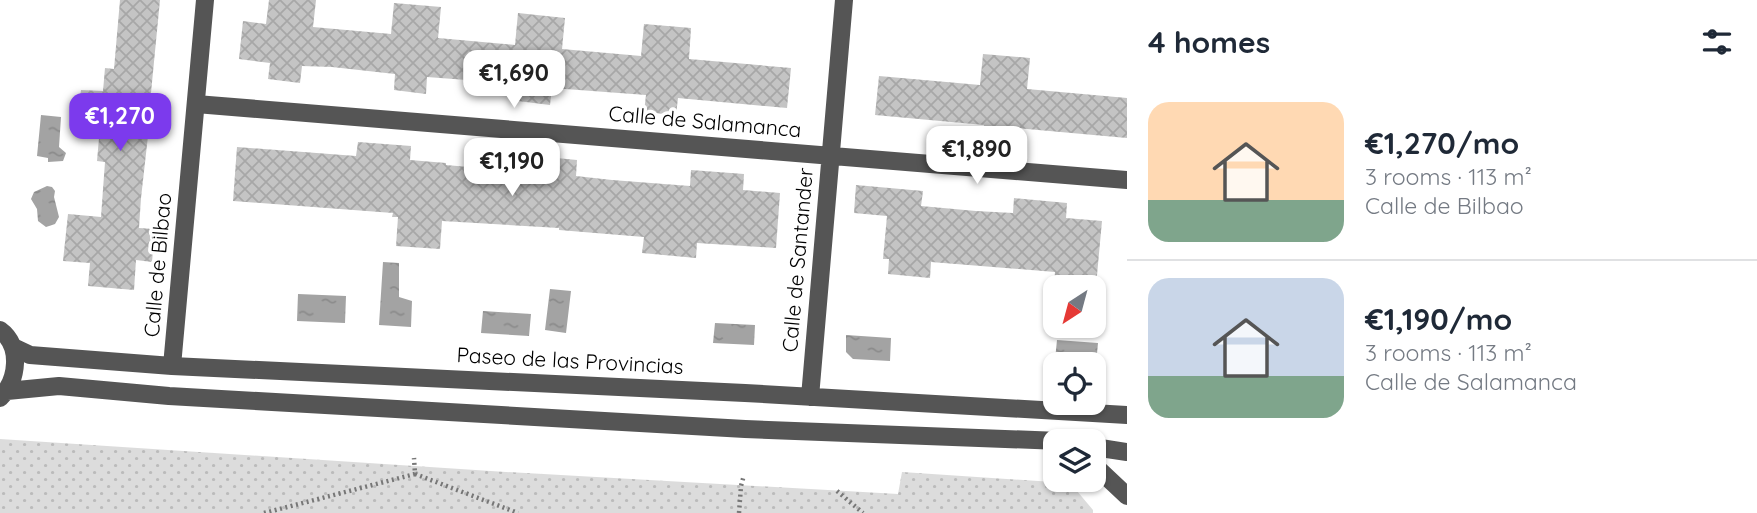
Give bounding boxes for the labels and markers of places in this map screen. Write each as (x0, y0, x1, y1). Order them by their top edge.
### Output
pin: €1,690 (457, 50, 571, 110)
pin: €1,270 (63, 94, 177, 153)
pin: €1,890 (920, 127, 1034, 186)
pin: €1,190 (455, 138, 569, 198)

